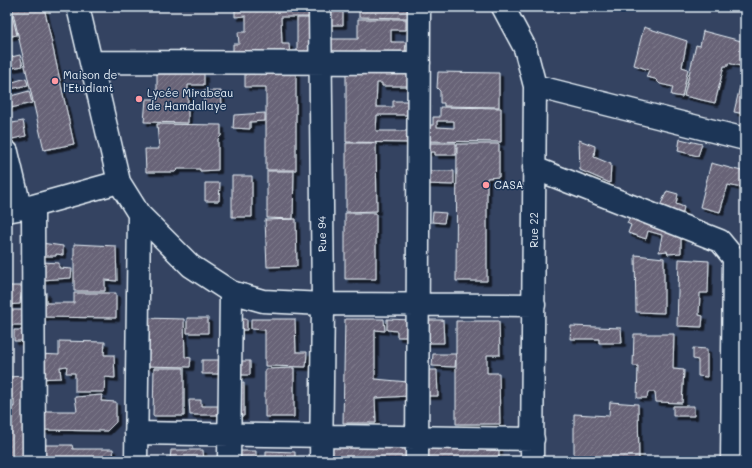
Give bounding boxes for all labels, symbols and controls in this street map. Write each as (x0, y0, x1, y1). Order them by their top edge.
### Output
place label: Maison de l'Etudiant (63, 67, 117, 95)
marker: Maison de l'Etudiant (50, 76, 60, 86)
place label: Lycée Mirabeau de Hamdallaye (147, 85, 233, 113)
marker: Lycée Mirabeau de Hamdallaye (134, 94, 144, 104)
place label: CASA (494, 177, 523, 192)
marker: CASA (481, 180, 491, 190)
street label: Rue 22 (526, 212, 541, 248)
street label: Rue 94 (314, 215, 329, 252)

